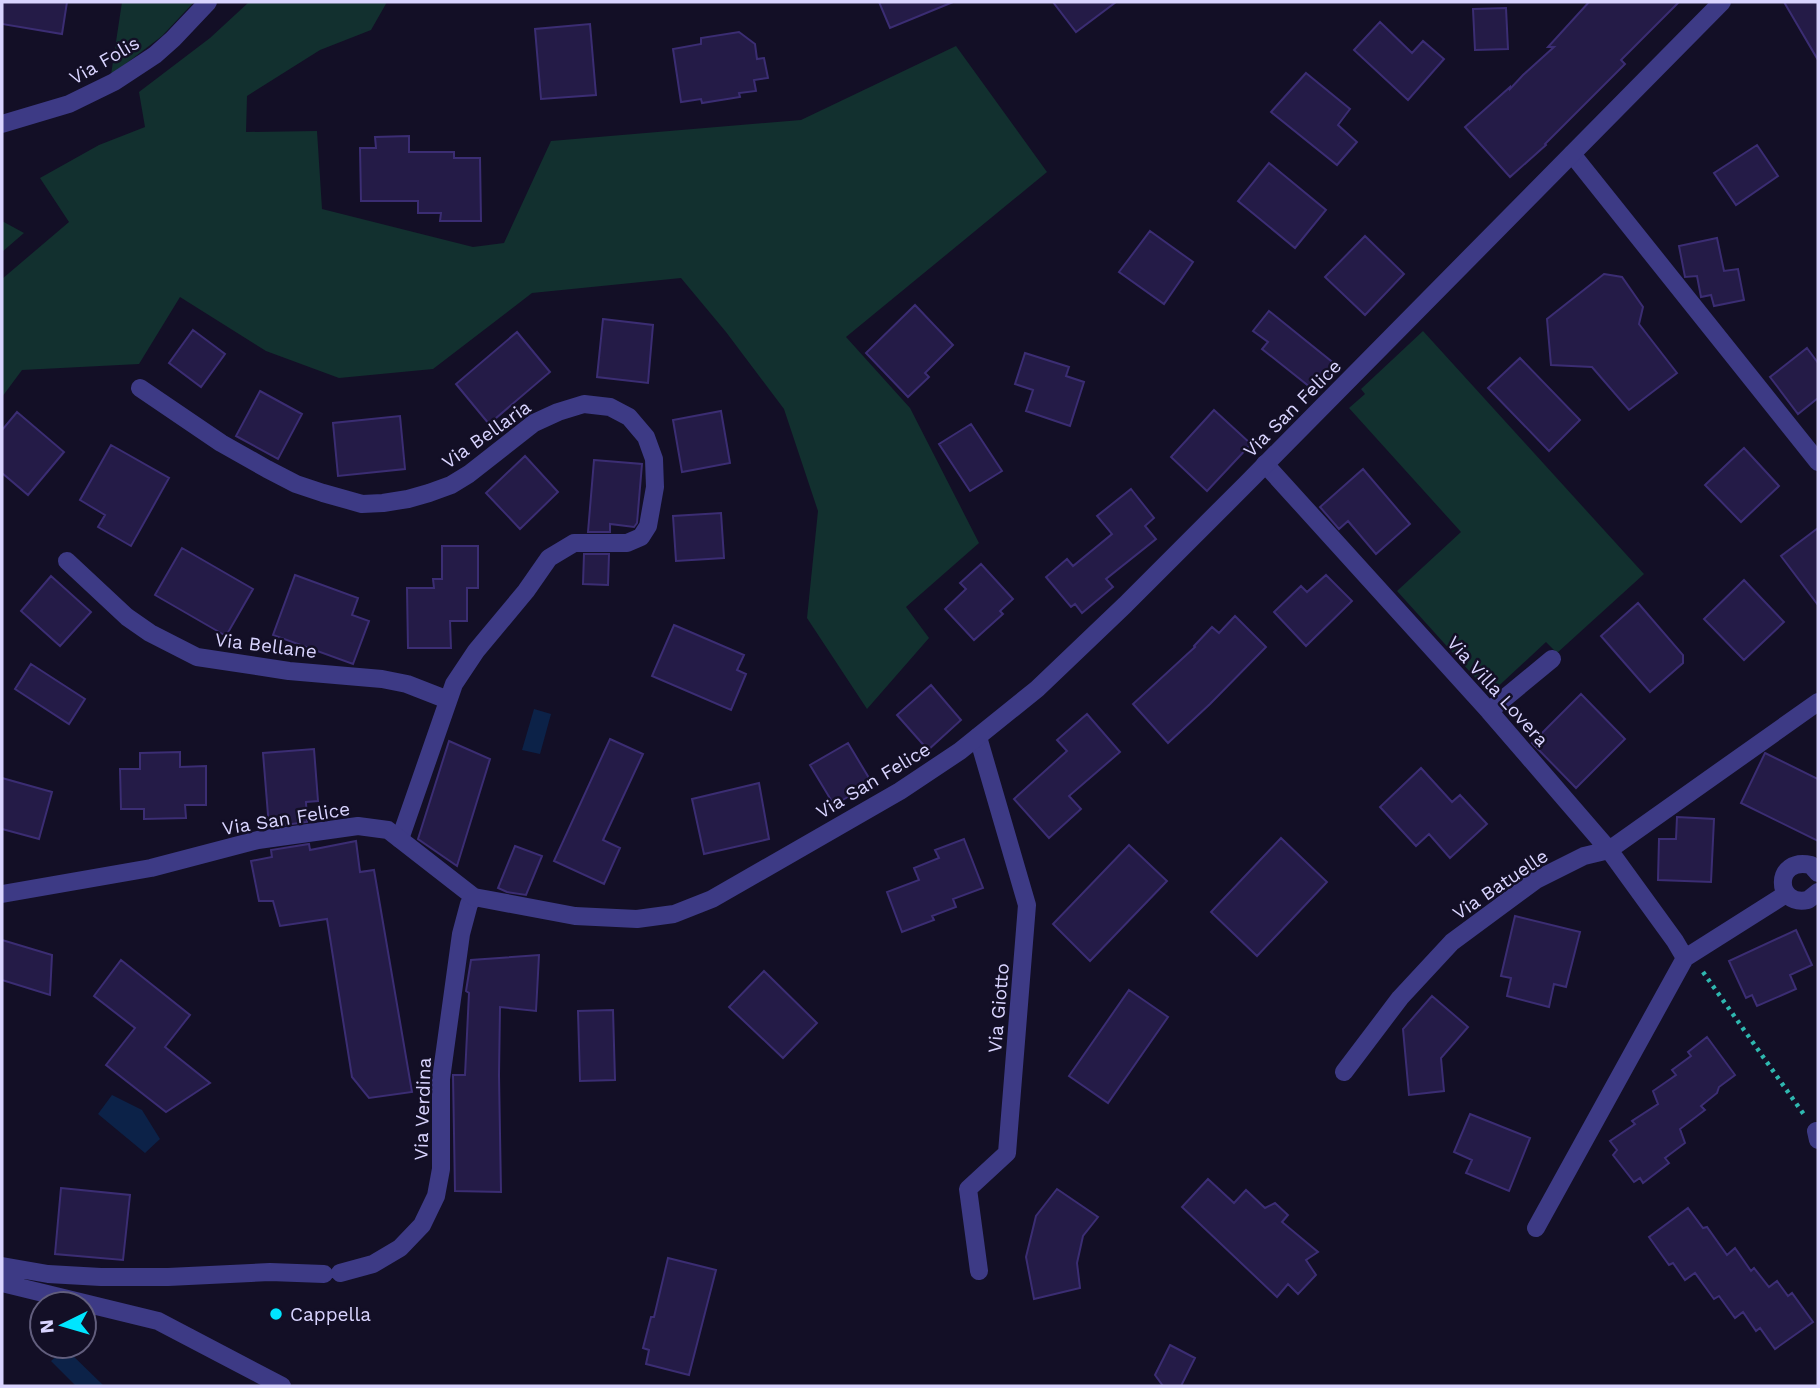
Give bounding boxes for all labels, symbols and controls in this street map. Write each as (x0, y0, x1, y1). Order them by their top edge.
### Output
street label: Via Folis (65, 31, 143, 90)
street label: Via San Felice (1239, 355, 1346, 462)
street label: Via Bellaria (437, 395, 535, 474)
street label: Via Bellane (214, 628, 318, 663)
street label: Via Villa Lovera (1442, 631, 1553, 752)
street label: Via San Felice (812, 737, 935, 824)
street label: Via San Felice (221, 797, 352, 840)
street label: Via Batuelle (1448, 844, 1552, 925)
street label: Via Giotto (983, 962, 1014, 1054)
street label: Via Verdina (409, 1057, 436, 1161)
north arrow (28, 1290, 98, 1360)
place label: Cappella (290, 1303, 371, 1326)
marker: Cappella (268, 1306, 284, 1322)
text: N (34, 1318, 59, 1334)

